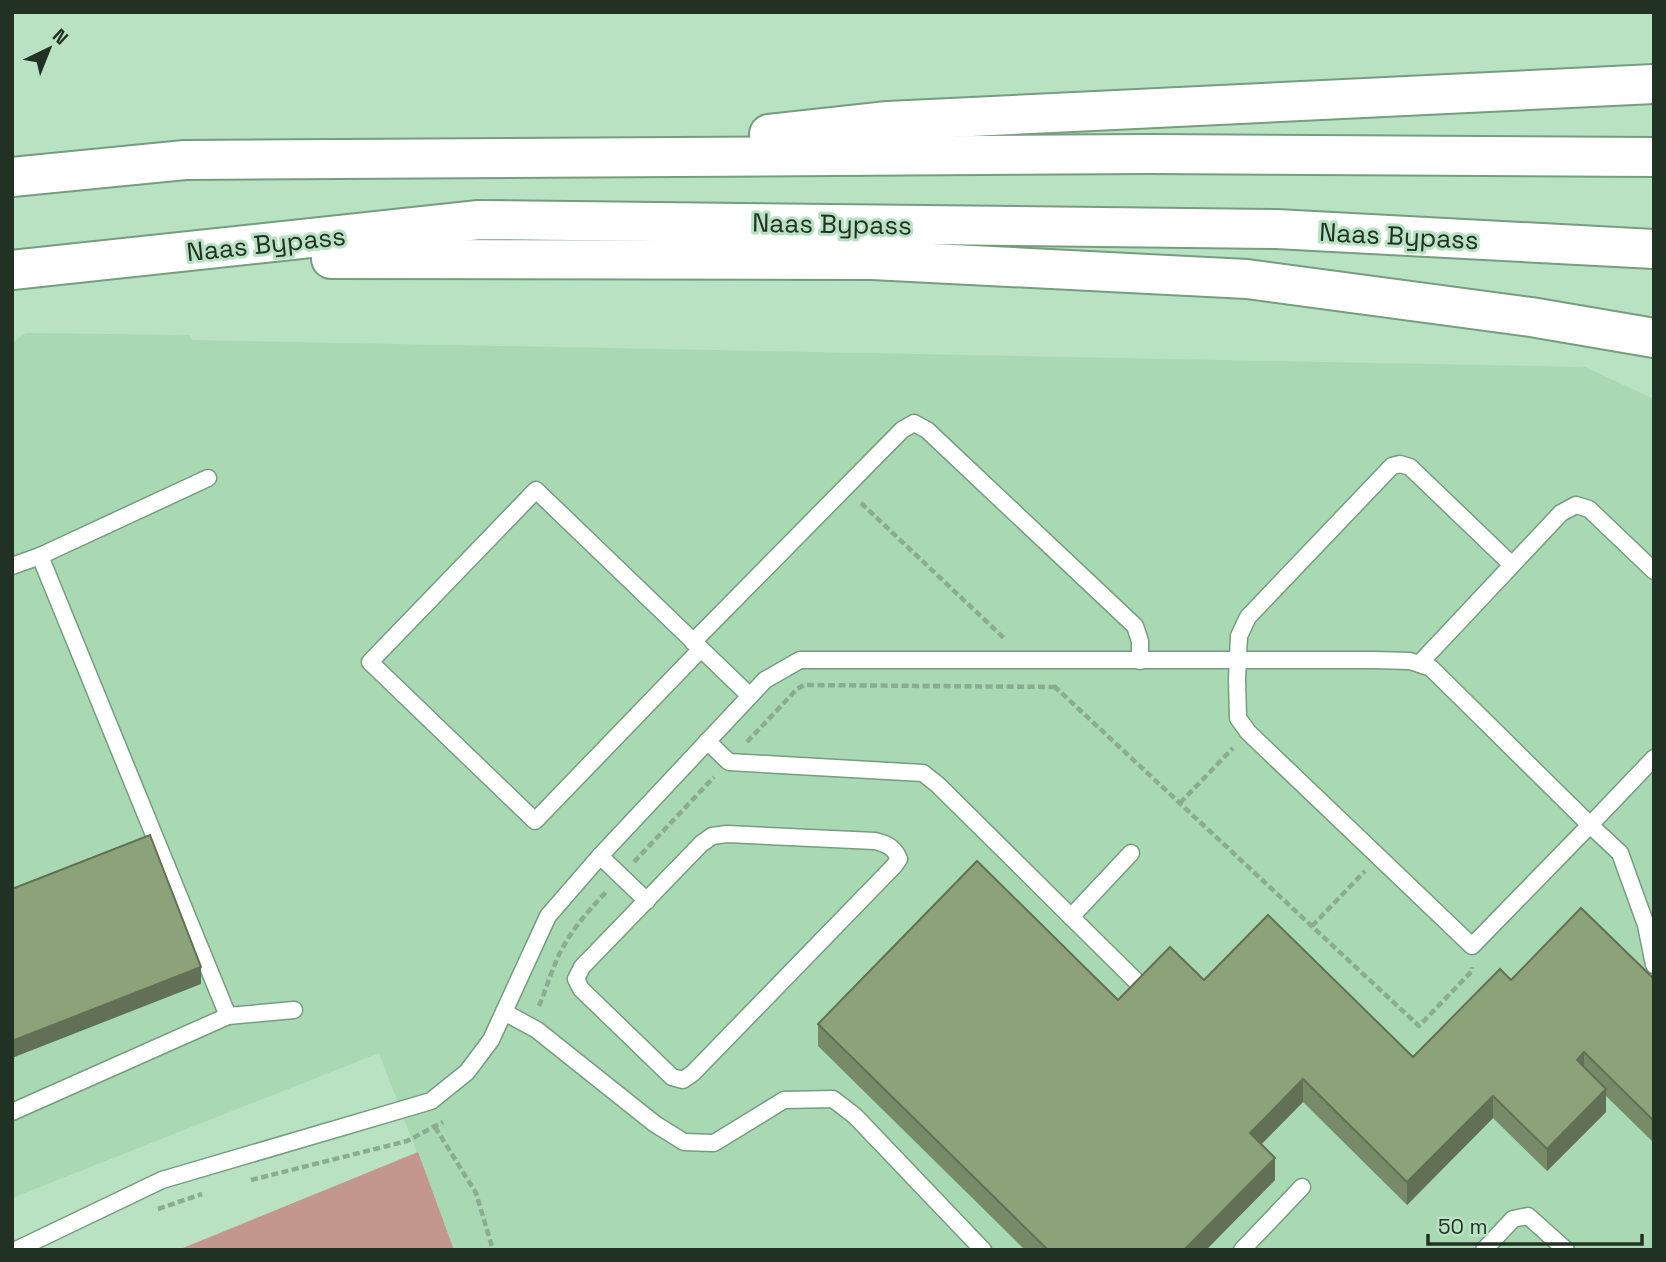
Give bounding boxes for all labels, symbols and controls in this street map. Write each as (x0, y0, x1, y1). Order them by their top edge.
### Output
north arrow (14, 14, 84, 84)
text: N (47, 23, 73, 50)
street label: Naas Bypass (752, 206, 912, 242)
street label: Naas Bypass (1318, 215, 1480, 257)
street label: Naas Bypass (185, 219, 347, 269)
scale bar (1428, 1202, 1642, 1246)
text: 50 m (1438, 1213, 1488, 1240)

